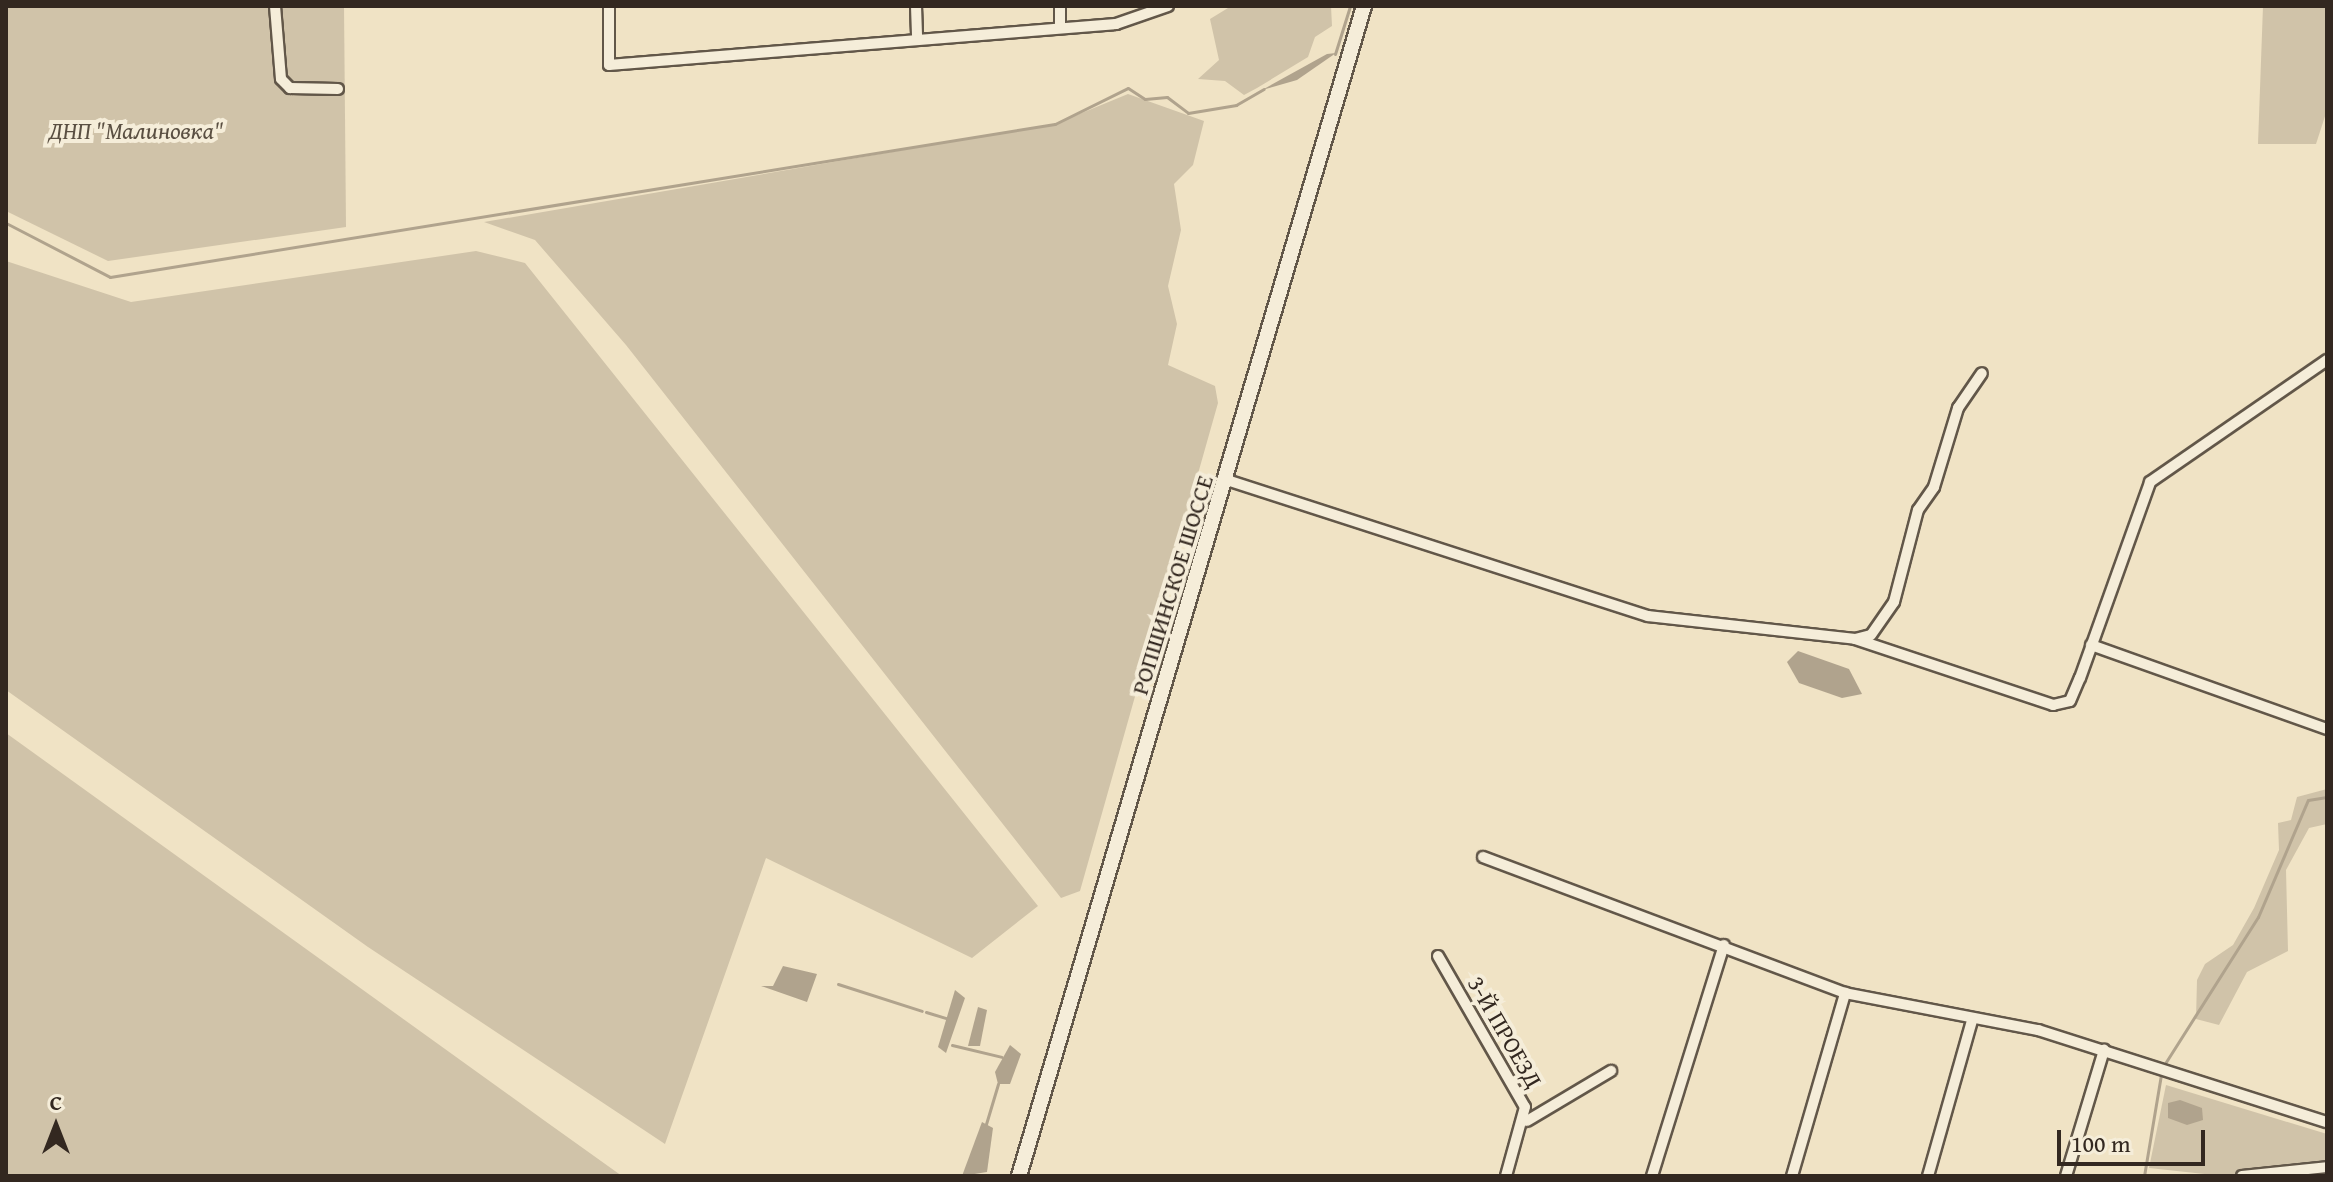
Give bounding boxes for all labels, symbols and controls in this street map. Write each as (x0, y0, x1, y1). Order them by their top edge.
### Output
park label: ДНП "Малиновка" (49, 117, 223, 145)
street label: РОПШИНСКОЕ ШОССЕ (1125, 472, 1219, 698)
street label: 3-Й ПРОЕЗД (1462, 971, 1548, 1093)
north arrow (16, 1086, 96, 1166)
text: С (50, 1086, 62, 1118)
scale bar (2061, 1114, 2209, 1164)
text: 100 m (2071, 1126, 2131, 1161)

